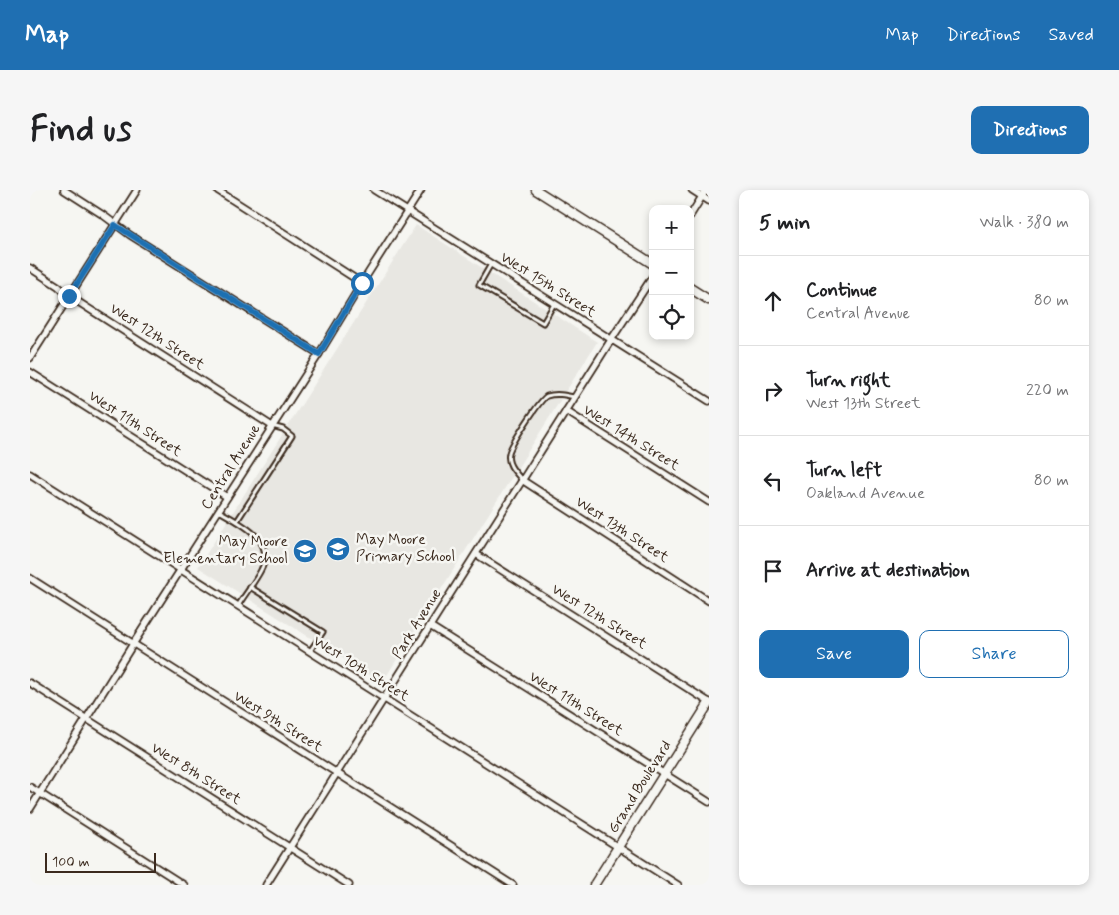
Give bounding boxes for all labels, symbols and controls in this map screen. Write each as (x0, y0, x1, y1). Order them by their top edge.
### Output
text: Map (25, 20, 69, 51)
text: Map (886, 23, 919, 47)
text: Directions (947, 23, 1021, 47)
text: Saved (1049, 23, 1094, 47)
button: Directions (971, 106, 1089, 154)
text: Find us (30, 107, 132, 153)
map controls (649, 205, 694, 340)
button: + (649, 205, 694, 250)
text: 5 min (759, 209, 811, 237)
text: Walk · 380 m (979, 212, 1069, 233)
street label: West 15th Street (496, 248, 600, 322)
button: − (649, 250, 694, 295)
route start (351, 272, 374, 295)
text: Continue (806, 278, 877, 303)
route end (58, 285, 81, 308)
icon: ahead (759, 287, 787, 315)
text: 80 m (1034, 290, 1069, 311)
button: locate (649, 295, 694, 340)
street label: West 12th Street (106, 299, 208, 375)
text: Central Avenue (806, 303, 910, 324)
text: Turn right (806, 368, 890, 393)
icon: right (759, 377, 787, 405)
text: 220 m (1026, 380, 1069, 401)
street label: West 11th Street (84, 386, 186, 462)
text: West 13th Street (806, 393, 921, 414)
street label: West 14th Street (579, 400, 683, 476)
street label: Central Avenue (197, 420, 265, 514)
text: Turn left (806, 458, 882, 483)
icon: left (759, 467, 787, 495)
text: 80 m (1034, 470, 1069, 491)
text: Oakland Avenue (806, 483, 925, 504)
street label: West 13th Street (571, 492, 673, 568)
place label: May Moore Primary School (356, 530, 455, 567)
place label: May Moore Elementary School (163, 532, 288, 569)
school or university icon: May Moore Primary School (325, 536, 351, 562)
school or university icon: May Moore Elementary School (292, 538, 318, 564)
icon: arrive (759, 557, 787, 585)
text: Arrive at destination (806, 558, 970, 583)
street label: West 12th Street (547, 580, 651, 654)
street label: Park Avenue (388, 585, 447, 663)
button: Save (759, 630, 909, 678)
button: Share (919, 630, 1069, 678)
street label: West 10th Street (309, 631, 413, 707)
street label: West 11th Street (525, 667, 627, 741)
street label: West 9th Street (230, 687, 327, 758)
street label: Grand Boulevard (604, 737, 676, 837)
street label: West 8th Street (147, 738, 245, 810)
scale bar (45, 850, 156, 873)
text: 100 m (52, 853, 90, 871)

